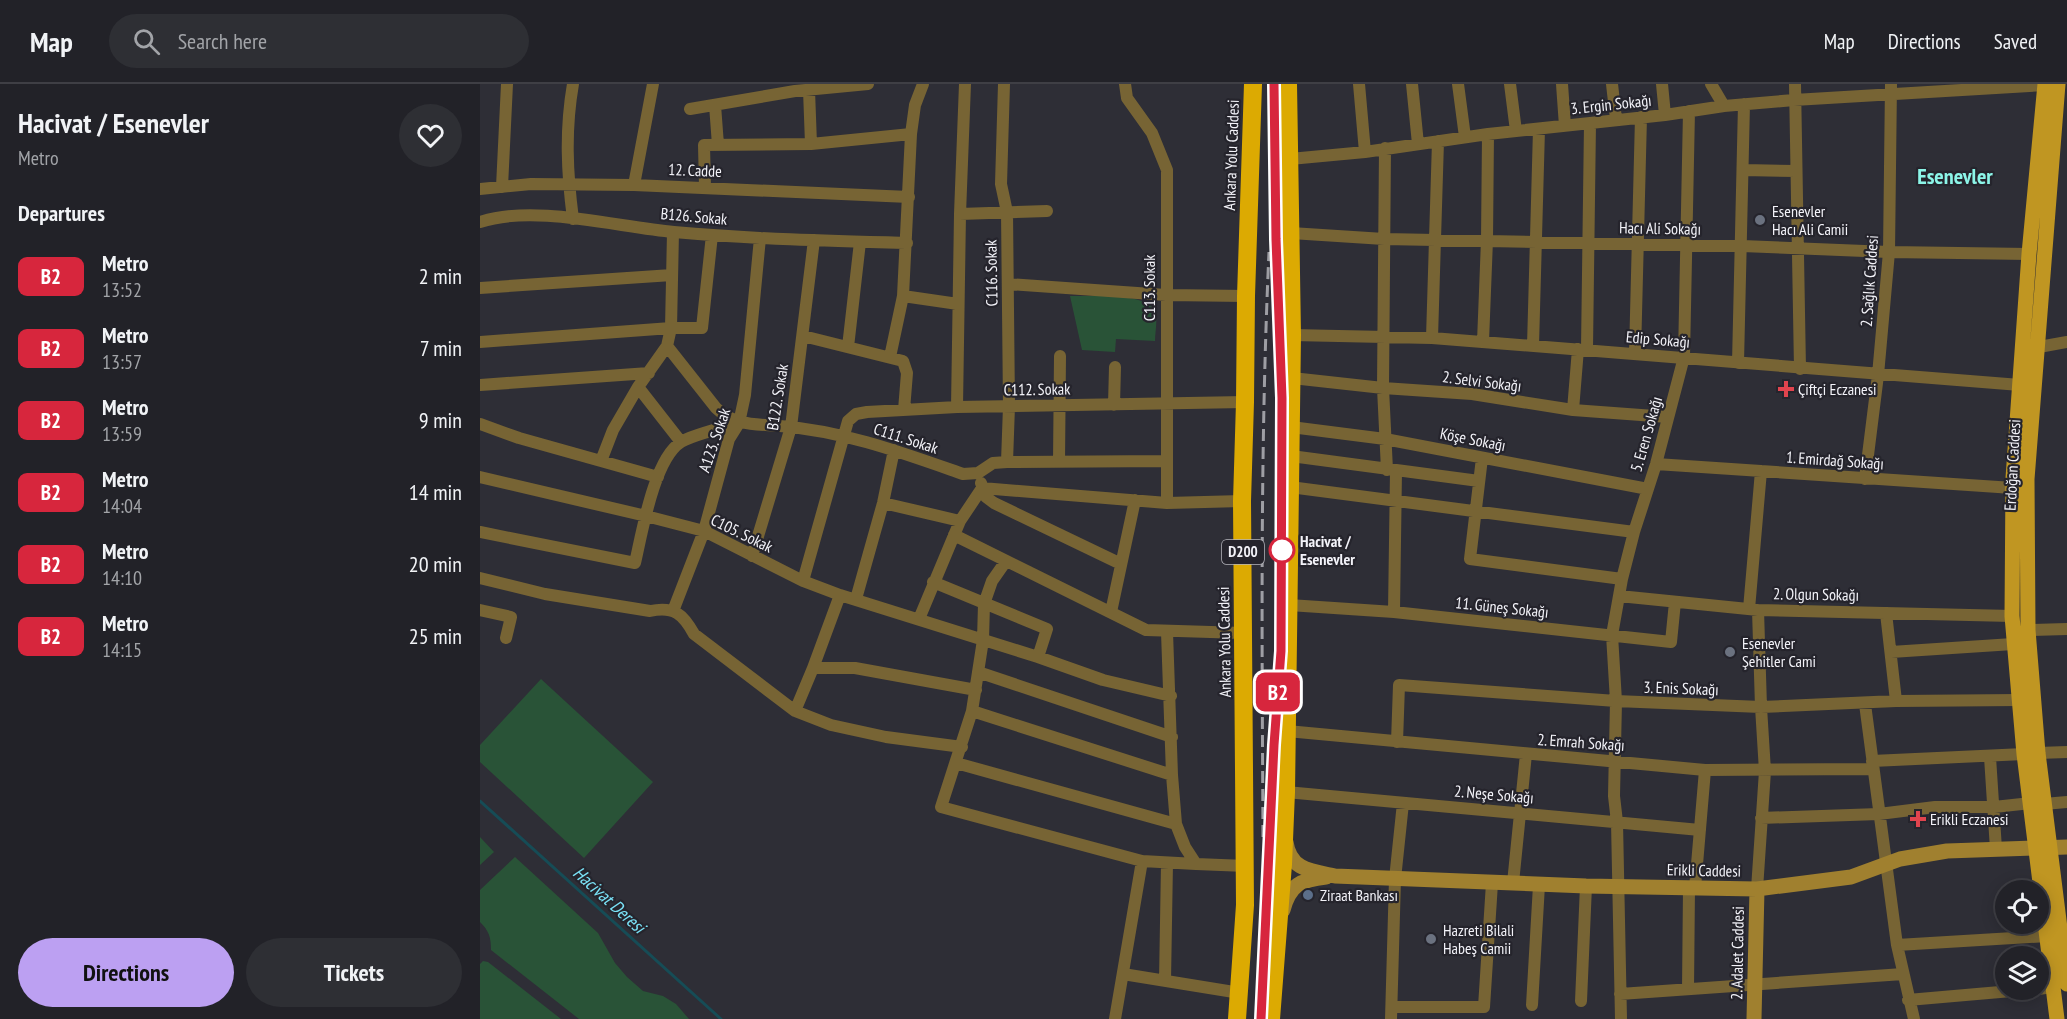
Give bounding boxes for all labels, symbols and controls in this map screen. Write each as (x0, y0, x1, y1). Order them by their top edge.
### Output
search box (109, 14, 529, 68)
text: Map (30, 23, 73, 60)
icon: search (130, 25, 163, 58)
text: Search here (178, 27, 267, 55)
text: Map (1824, 28, 1855, 55)
text: Directions (1888, 28, 1961, 55)
text: Saved (1994, 28, 2037, 55)
street label: 3. Ergin Sokağı (1570, 90, 1652, 118)
street label: Ankara Yolu Caddesi (1219, 99, 1243, 211)
text: Hacivat / Esenevler (18, 104, 209, 141)
button: heart (399, 104, 462, 167)
text: Metro (18, 145, 59, 171)
street label: 12. Cadde (668, 159, 722, 181)
district label: Esenevler (1917, 162, 1993, 190)
text: Departures (18, 199, 105, 227)
place label: Esenevler Hacı Ali Camii (1772, 201, 1848, 239)
street label: B126. Sokak (660, 203, 729, 229)
marker: Esenevler Hacı Ali Camii (1753, 213, 1767, 227)
street label: Hacı Ali Sokağı (1619, 217, 1701, 239)
street label: 2. Sağlık Caddesi (1856, 235, 1882, 327)
street label: C116. Sokak (980, 239, 1002, 307)
text: Metro (102, 249, 149, 277)
street label: C113. Sokak (1139, 254, 1159, 321)
text: 2 min (419, 262, 462, 290)
text: B2 (41, 263, 61, 290)
text: 13:52 (102, 277, 142, 303)
text: Metro (102, 321, 149, 349)
street label: Edip Sokağı (1625, 326, 1691, 352)
text: 7 min (420, 334, 462, 362)
text: B2 (41, 335, 61, 362)
text: 13:57 (102, 349, 142, 375)
street label: B122. Sokak (762, 362, 792, 432)
street label: 2. Selvi Sokağı (1441, 366, 1523, 396)
street label: C112. Sokak (1003, 378, 1071, 400)
place label: Çiftçi Eczanesi (1798, 379, 1877, 399)
marker: Çiftçi Eczanesi (1779, 382, 1793, 396)
text: Metro (102, 393, 149, 421)
street label: 5. Eren Sokağı (1626, 394, 1666, 474)
street label: A123. Sokak (694, 404, 735, 475)
text: 9 min (419, 406, 462, 434)
text: B2 (41, 407, 61, 434)
street label: C111. Sokak (871, 418, 942, 458)
street label: Erdoğan Caddesi (2000, 419, 2024, 511)
text: 13:59 (102, 421, 142, 447)
street label: Köşe Sokağı (1439, 423, 1507, 455)
street label: 1. Emirdağ Sokağı (1785, 447, 1885, 473)
text: Metro (102, 465, 149, 493)
text: 14 min (409, 478, 462, 506)
text: B2 (41, 479, 61, 506)
text: 14:04 (102, 493, 142, 519)
street label: C105. Sokak (708, 509, 777, 557)
place label: Hacivat / Esenevler (1300, 531, 1355, 569)
text: Metro (102, 537, 149, 565)
marker: Hacivat / Esenevler (1269, 537, 1295, 563)
road number: D200 (1222, 540, 1264, 564)
text: 20 min (409, 550, 462, 578)
text: B2 (41, 551, 61, 578)
text: 14:10 (102, 565, 142, 591)
street label: 2. Olgun Sokağı (1773, 583, 1859, 605)
street label: Ankara Yolu Caddesi (1213, 586, 1235, 698)
street label: 11. Güneş Sokağı (1454, 592, 1550, 622)
text: Metro (102, 609, 149, 637)
text: 25 min (409, 622, 462, 650)
text: B2 (41, 623, 61, 650)
place label: Esenevler Şehitler Cami (1742, 633, 1816, 671)
text: 14:15 (102, 637, 142, 663)
marker: Esenevler Şehitler Cami (1723, 645, 1737, 659)
line badge: B2 (1251, 672, 1305, 712)
street label: 3. Enis Sokağı (1643, 677, 1719, 699)
text: B2 (1268, 679, 1288, 706)
street label: 2. Emrah Sokağı (1537, 729, 1625, 755)
street label: 2. Neşe Sokağı (1453, 781, 1535, 807)
place label: Erikli Eczanesi (1930, 809, 2009, 829)
marker: Erikli Eczanesi (1911, 812, 1925, 826)
street label: Erikli Caddesi (1667, 859, 1741, 881)
water label: Hacivat Deresi (568, 861, 652, 939)
map controls (1995, 880, 2049, 1000)
button: locate (1995, 880, 2049, 934)
place label: Ziraat Bankası (1320, 885, 1398, 905)
marker: Ziraat Bankası (1301, 888, 1315, 902)
street label: 2. Adalet Caddesi (1726, 906, 1748, 1000)
place label: Hazreti Bilali Habeş Camii (1443, 920, 1514, 958)
marker: Hazreti Bilali Habeş Camii (1424, 932, 1438, 946)
button: Directions (18, 938, 234, 1007)
button: Tickets (246, 938, 462, 1007)
button: layers (1995, 946, 2049, 1000)

